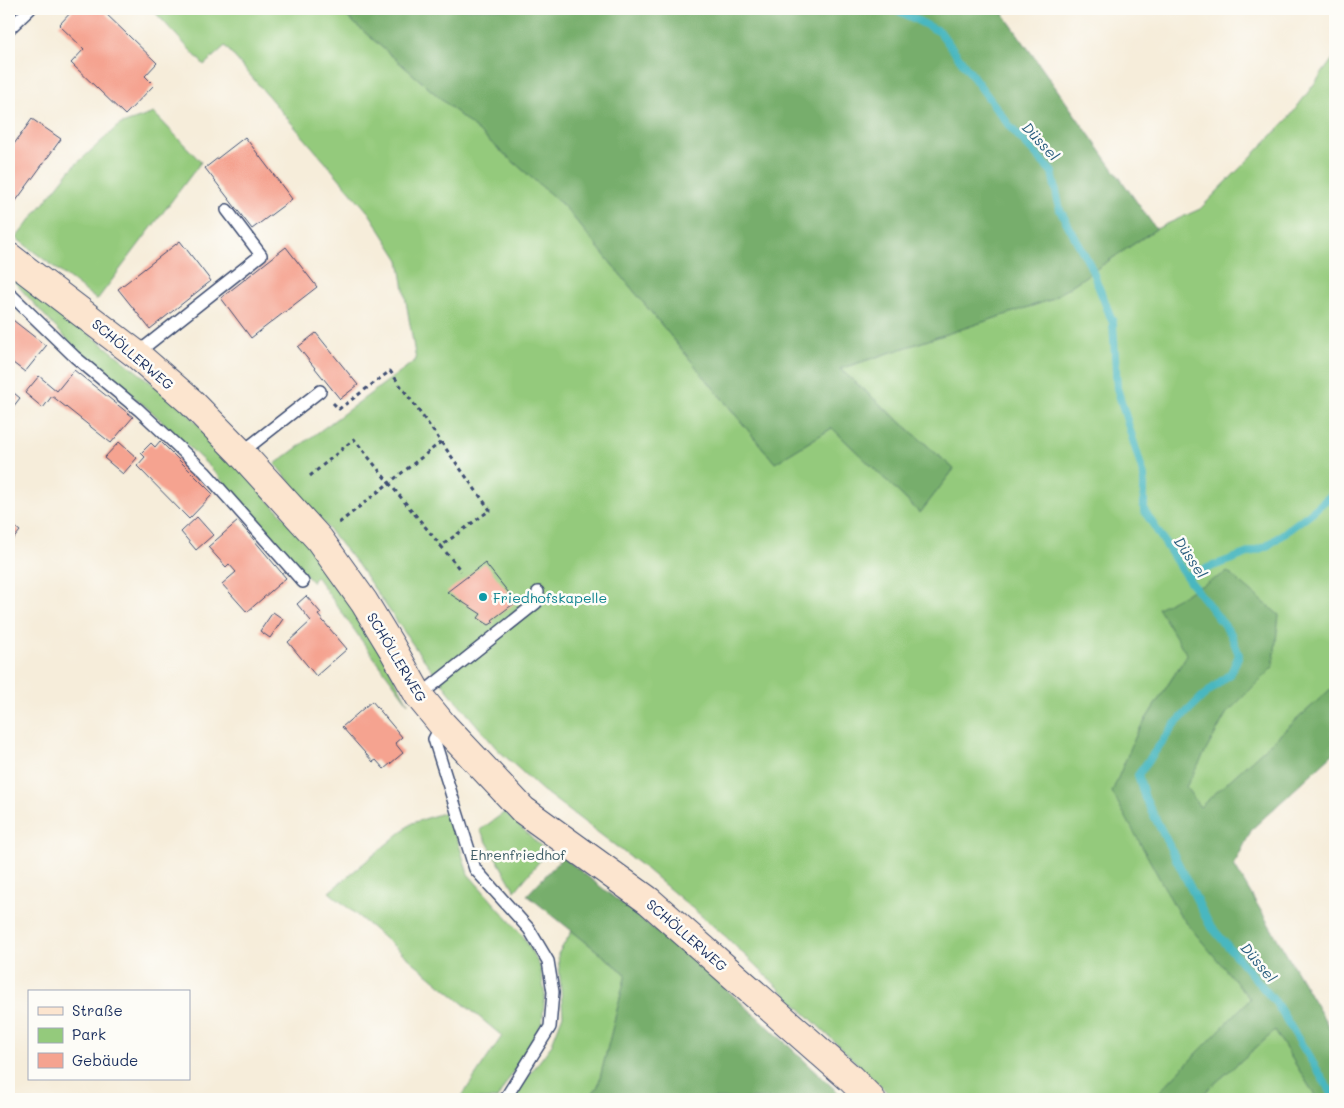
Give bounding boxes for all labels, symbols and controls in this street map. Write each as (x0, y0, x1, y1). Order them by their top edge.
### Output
water label: Düssel (1018, 117, 1064, 165)
street label: SCHÖLLERWEG (88, 314, 178, 394)
water label: Düssel (1170, 532, 1212, 582)
place label: Friedhofskapelle (493, 588, 607, 607)
marker: Friedhofskapelle (477, 591, 489, 603)
street label: SCHÖLLERWEG (363, 609, 431, 705)
park label: Ehrenfriedhof (470, 845, 566, 864)
street label: SCHÖLLERWEG (643, 895, 731, 975)
water label: Düssel (1237, 938, 1282, 986)
legend (28, 990, 190, 1080)
text: Straße (72, 1000, 123, 1020)
text: Park (72, 1024, 106, 1044)
text: Gebäude (72, 1050, 138, 1070)

